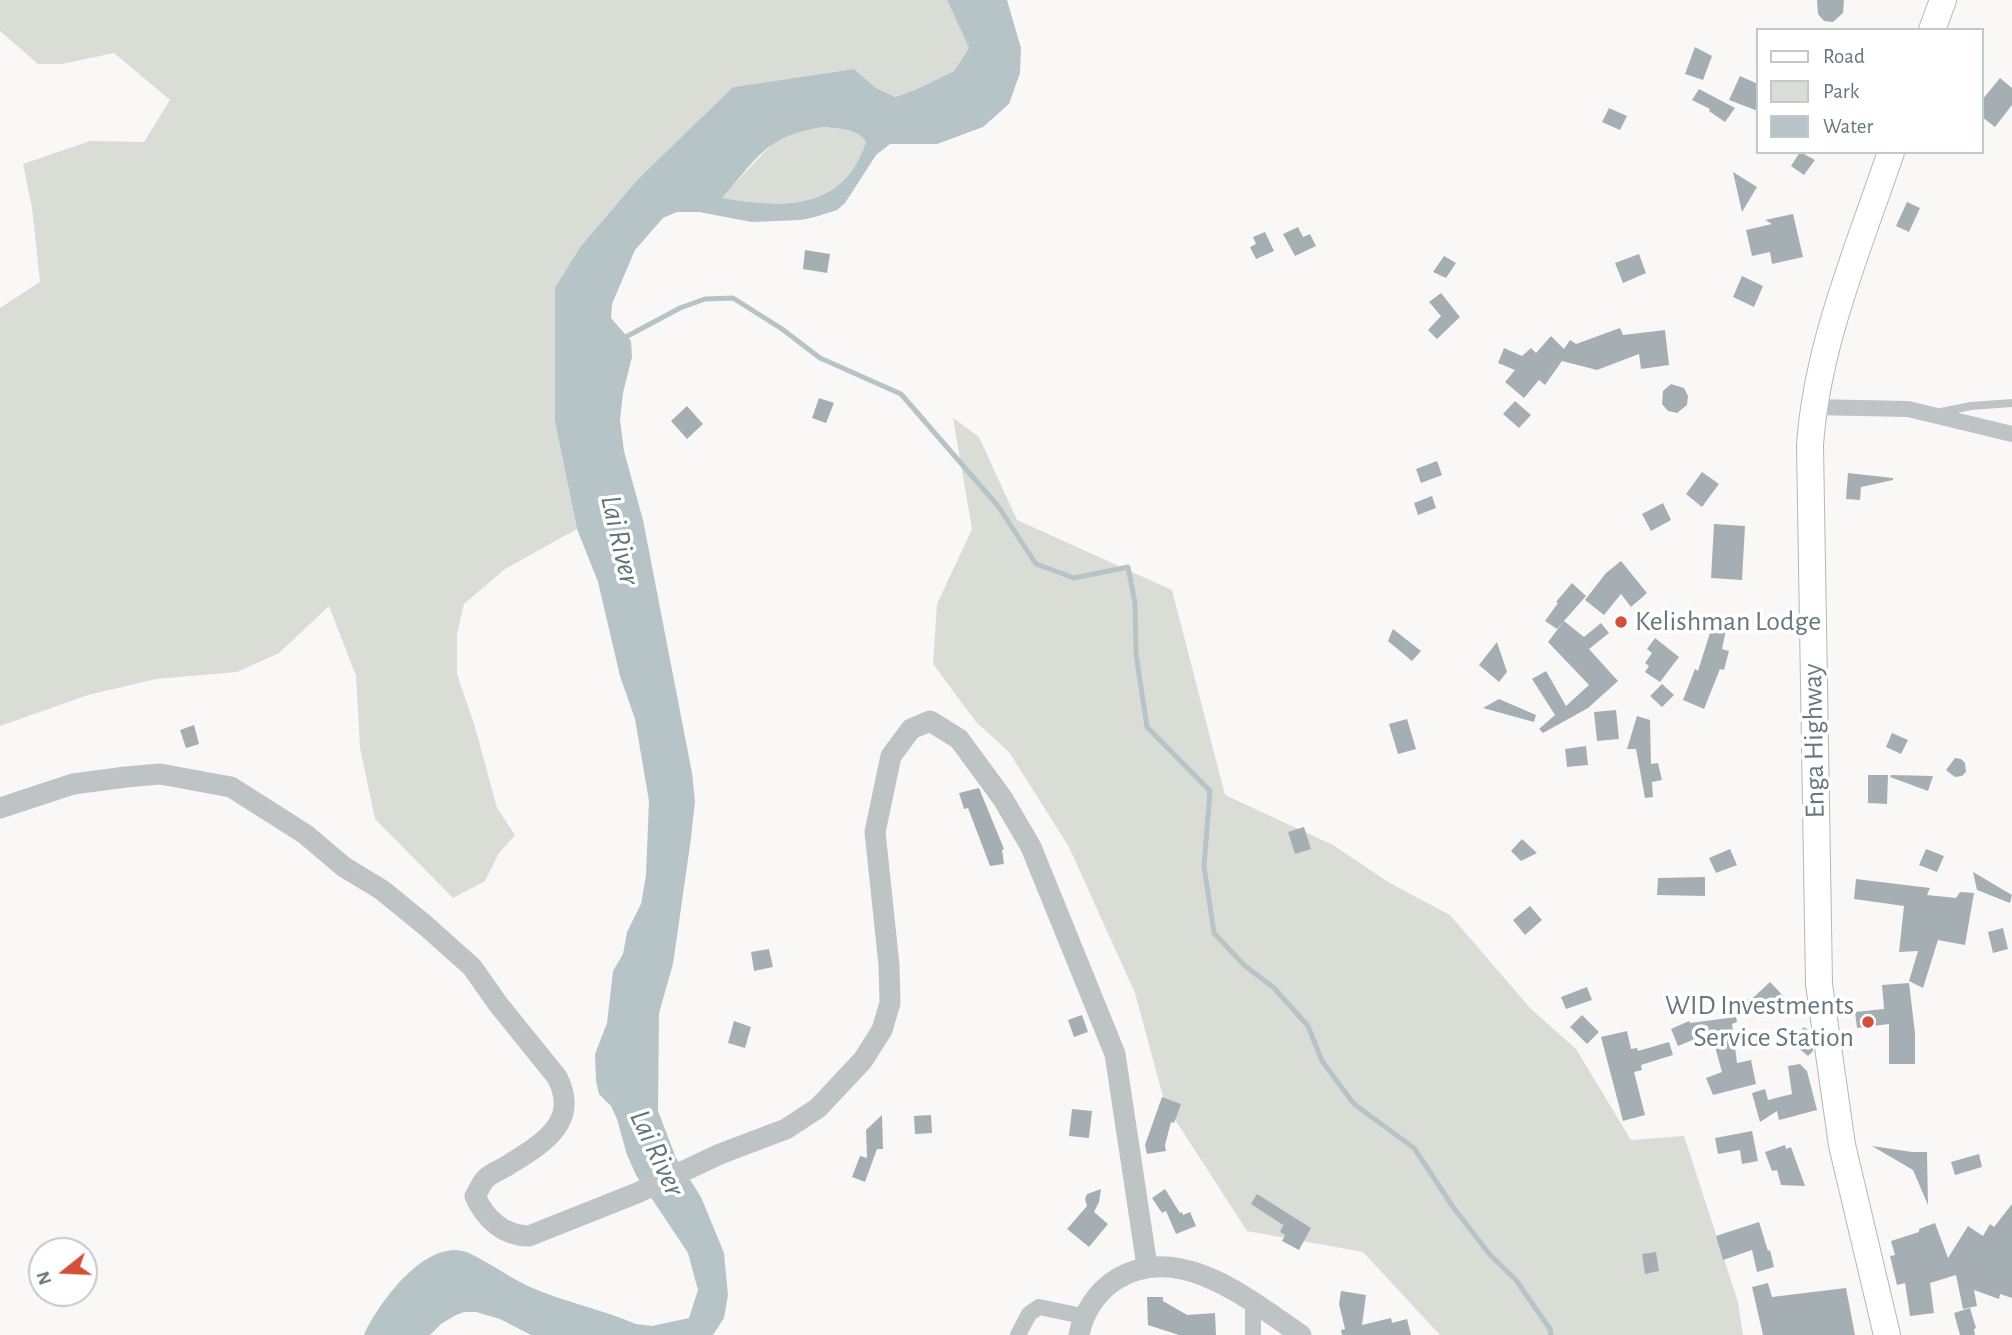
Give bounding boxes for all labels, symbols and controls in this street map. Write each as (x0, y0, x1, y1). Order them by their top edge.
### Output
legend (1756, 28, 1984, 154)
text: Road (1823, 46, 1865, 67)
text: Park (1823, 81, 1859, 102)
text: Water (1823, 116, 1873, 137)
water label: Lai River (592, 492, 648, 588)
place label: Kelishman Lodge (1635, 605, 1821, 639)
marker: Kelishman Lodge (1613, 614, 1629, 630)
street label: Enga Highway (1796, 663, 1832, 819)
place label: WID Investments Service Station (1665, 989, 1854, 1055)
marker: WID Investments Service Station (1860, 1014, 1876, 1030)
water label: Lai River (621, 1104, 693, 1202)
north arrow (28, 1237, 98, 1307)
text: N (33, 1269, 56, 1287)

